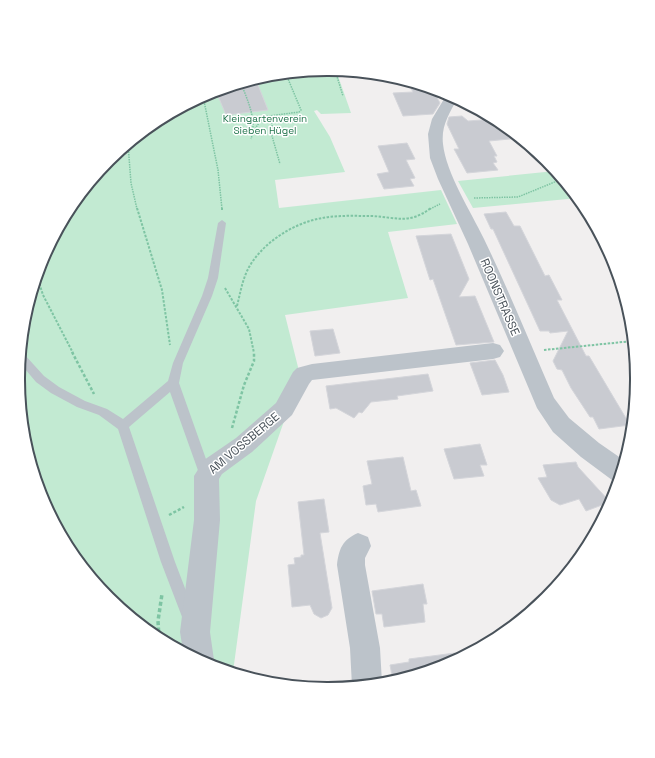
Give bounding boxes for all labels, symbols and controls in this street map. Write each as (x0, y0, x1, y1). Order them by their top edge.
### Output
park label: Kleingartenverein Sieben Hügel (223, 112, 307, 137)
street label: ROONSTRASSE (477, 256, 524, 338)
street label: AM VOSSBERGE (205, 409, 283, 477)

